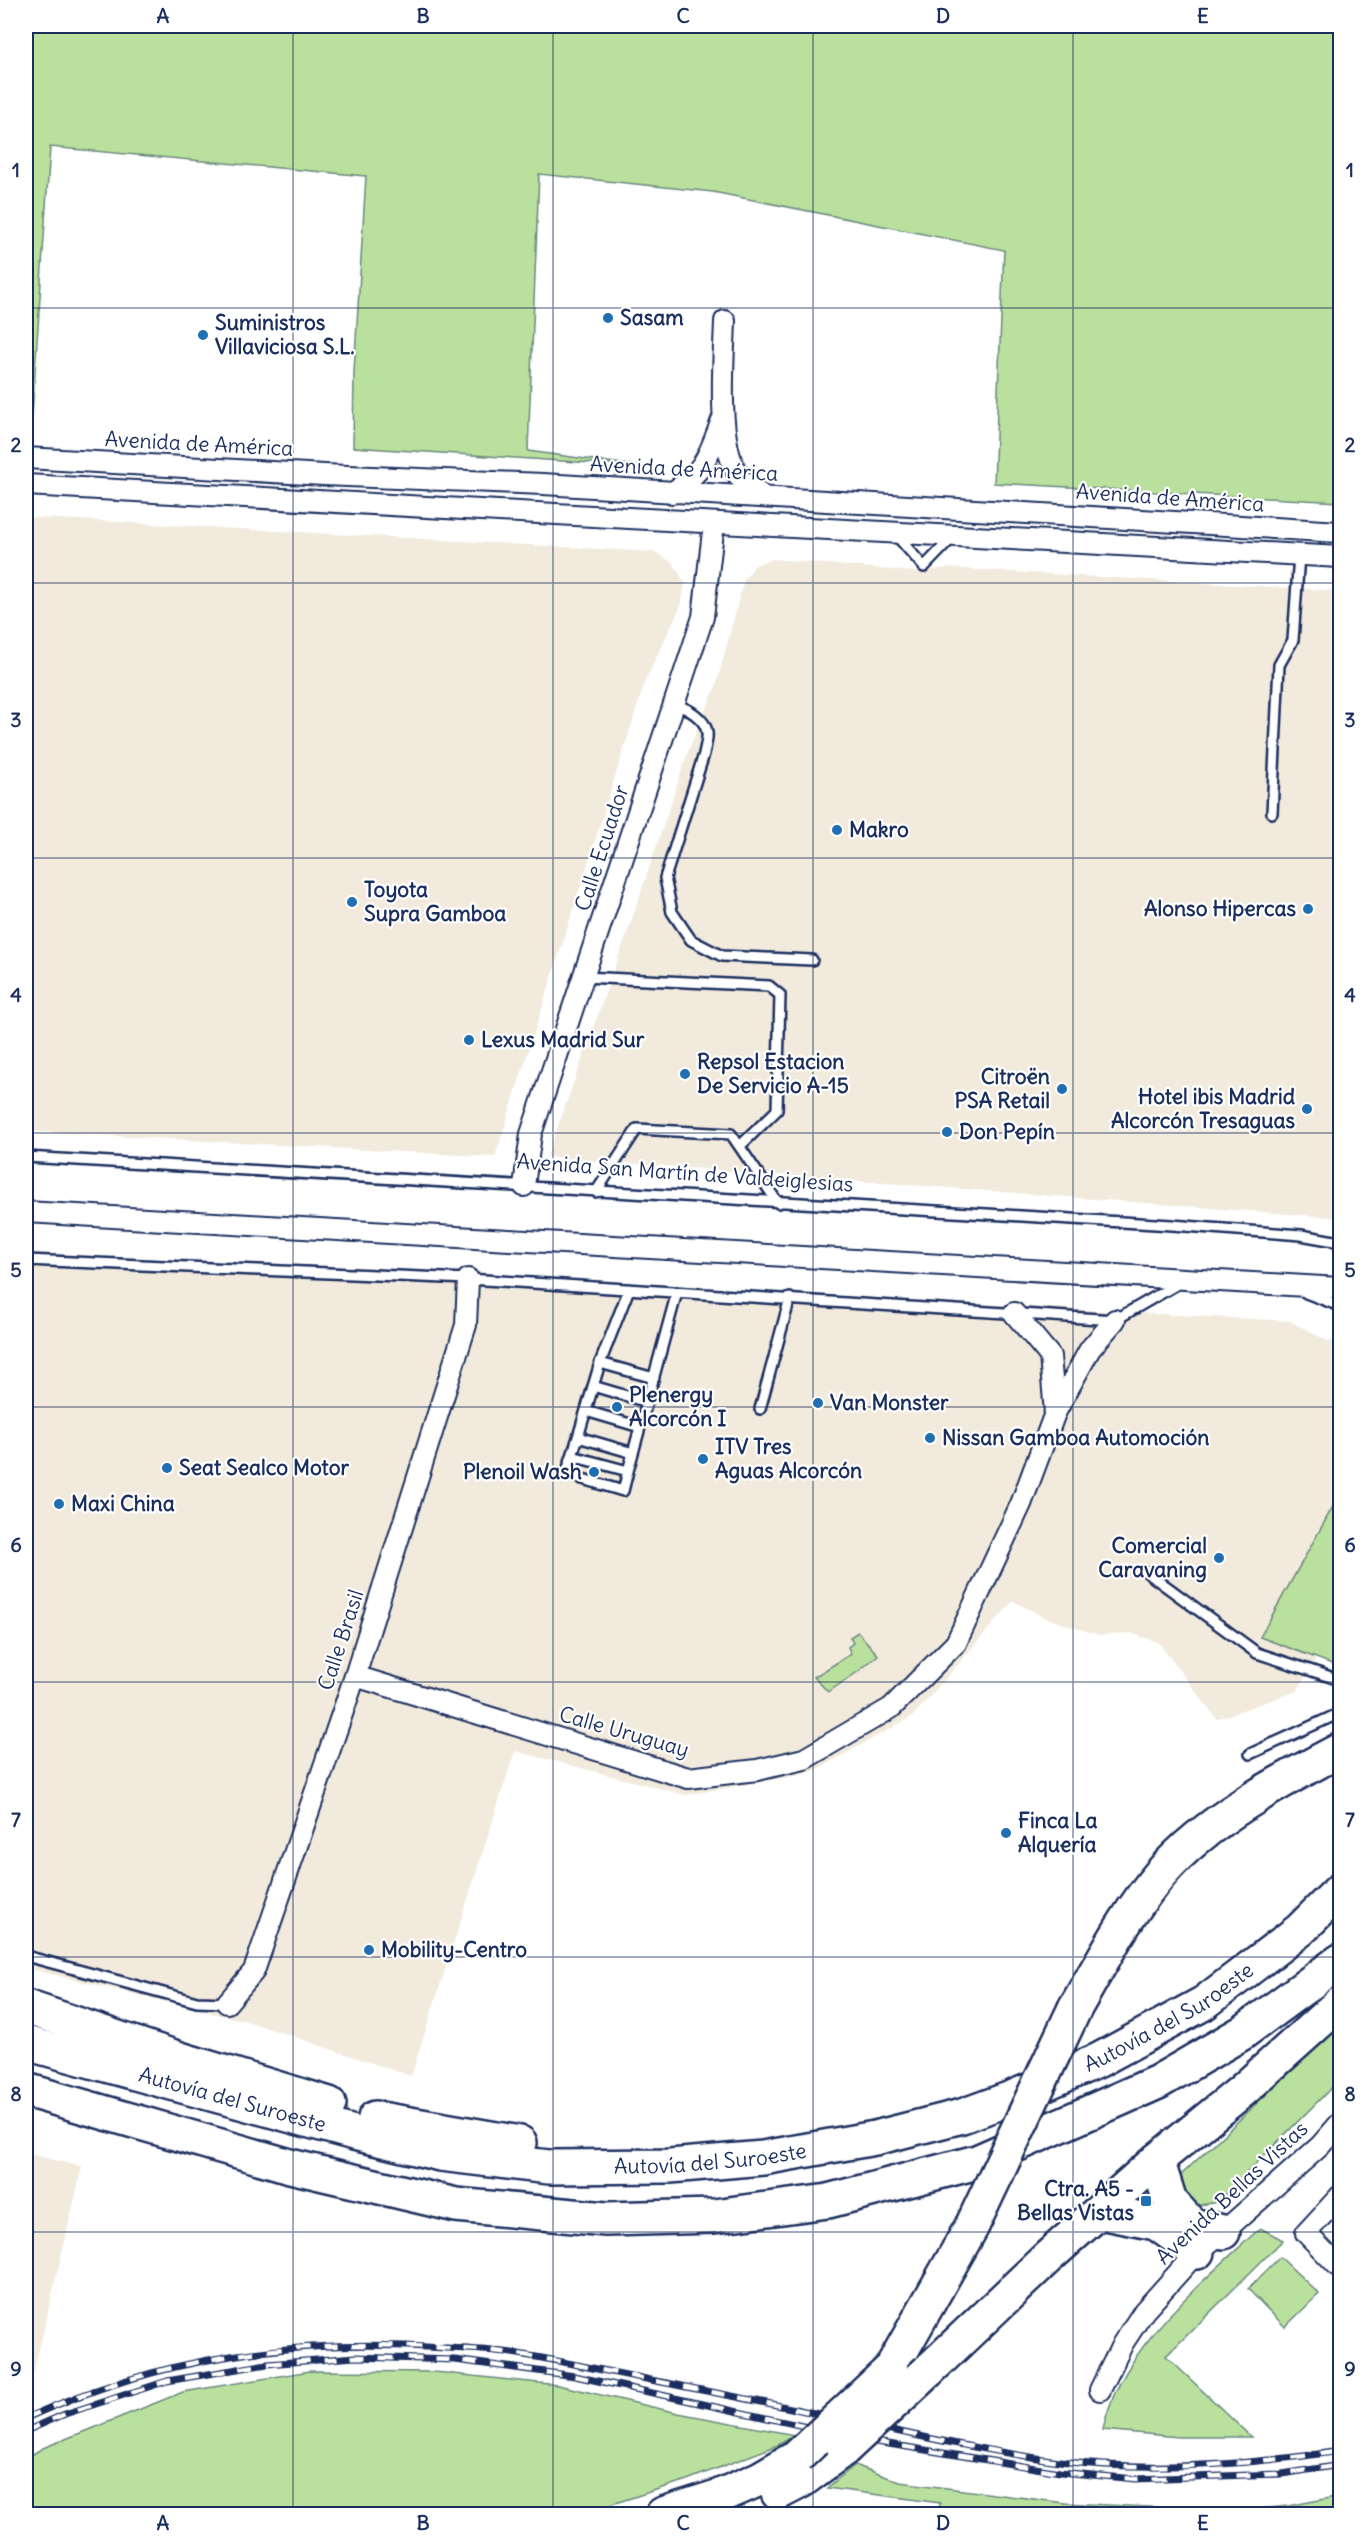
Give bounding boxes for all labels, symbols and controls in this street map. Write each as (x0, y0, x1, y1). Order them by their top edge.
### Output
text: A (157, 3, 170, 28)
text: B (416, 3, 430, 28)
text: C (676, 3, 690, 28)
text: D (936, 3, 950, 28)
text: E (1197, 3, 1209, 28)
text: 1 (12, 157, 20, 182)
text: 1 (1346, 157, 1354, 182)
place label: Sasam (620, 304, 684, 331)
place label: Suministros Villaviciosa S.L. (215, 309, 355, 360)
marker: Sasam (601, 311, 615, 325)
marker: Suministros Villaviciosa S.L. (196, 328, 210, 342)
street label: Avenida de América (104, 425, 294, 462)
text: 2 (11, 432, 22, 457)
text: 2 (1345, 432, 1356, 457)
street label: Avenida de América (589, 450, 779, 487)
street label: Avenida de América (1075, 477, 1265, 518)
text: 3 (10, 707, 22, 732)
text: 3 (1344, 707, 1356, 732)
street label: Calle Ecuador (568, 781, 635, 914)
place label: Makro (849, 816, 909, 843)
marker: Makro (830, 823, 844, 837)
place label: Toyota Supra Gamboa (364, 876, 506, 927)
marker: Toyota Supra Gamboa (345, 895, 359, 909)
place label: Alonso Hipercas (1144, 895, 1296, 922)
marker: Alonso Hipercas (1301, 902, 1315, 916)
text: 4 (10, 982, 22, 1007)
text: 4 (1344, 982, 1356, 1007)
place label: Lexus Madrid Sur (481, 1026, 645, 1053)
marker: Lexus Madrid Sur (462, 1033, 476, 1047)
place label: Repsol Estacion De Servicio A-15 (697, 1048, 849, 1099)
place label: Citroën PSA Retail (955, 1063, 1050, 1114)
marker: Repsol Estacion De Servicio A-15 (678, 1067, 692, 1081)
marker: Citroën PSA Retail (1055, 1082, 1069, 1096)
place label: Hotel ibis Madrid Alcorcón Tresaguas (1111, 1083, 1296, 1134)
marker: Hotel ibis Madrid Alcorcón Tresaguas (1300, 1102, 1314, 1116)
place label: Don Pepín (959, 1118, 1055, 1145)
marker: Don Pepín (940, 1125, 954, 1139)
street label: Avenida San Martín de Valdeiglesias (516, 1147, 854, 1198)
text: 5 (10, 1257, 22, 1282)
text: 5 (1344, 1257, 1356, 1282)
place label: Plenergy Alcorcón I (629, 1381, 726, 1432)
place label: Van Monster (830, 1389, 949, 1416)
marker: Van Monster (811, 1396, 825, 1410)
marker: Plenergy Alcorcón I (610, 1400, 624, 1414)
place label: Nissan Gamboa Automoción (942, 1424, 1210, 1451)
marker: Nissan Gamboa Automoción (923, 1431, 937, 1445)
place label: ITV Tres Aguas Alcorcón (715, 1433, 862, 1484)
marker: ITV Tres Aguas Alcorcón (696, 1452, 710, 1466)
place label: Seat Sealco Motor (179, 1454, 349, 1481)
place label: Plenoil Wash (463, 1458, 582, 1485)
marker: Seat Sealco Motor (160, 1461, 174, 1475)
marker: Plenoil Wash (587, 1465, 601, 1479)
place label: Maxi China (71, 1490, 175, 1517)
marker: Maxi China (52, 1497, 66, 1511)
text: 6 (10, 1532, 22, 1557)
place label: Comercial Caravaning (1098, 1532, 1207, 1583)
text: 6 (1344, 1532, 1356, 1557)
marker: Comercial Caravaning (1212, 1551, 1226, 1565)
street label: Calle Brasil (312, 1586, 369, 1694)
street label: Calle Uruguay (556, 1700, 692, 1763)
text: 7 (11, 1807, 21, 1832)
place label: Finca La Alquería (1018, 1807, 1098, 1858)
text: 7 (1345, 1807, 1355, 1832)
marker: Finca La Alquería (999, 1826, 1013, 1840)
place label: Mobility-Centro (381, 1936, 527, 1963)
marker: Mobility-Centro (362, 1943, 376, 1957)
street label: Autovía del Suroeste (1080, 1956, 1259, 2078)
street label: Autovía del Suroeste (136, 2061, 329, 2138)
text: 8 (10, 2081, 22, 2106)
text: 8 (1344, 2081, 1356, 2106)
street label: Avenida Bellas Vistas (1150, 2115, 1313, 2270)
street label: Autovía del Suroeste (614, 2137, 808, 2179)
place label: Ctra. A5 - Bellas Vistas (1017, 2175, 1134, 2226)
marker: Ctra. A5 - Bellas Vistas (1139, 2194, 1153, 2208)
text: 9 (10, 2356, 22, 2381)
text: 9 (1344, 2356, 1356, 2381)
text: A (157, 2510, 170, 2535)
text: B (416, 2510, 430, 2535)
text: C (676, 2510, 690, 2535)
text: D (936, 2510, 950, 2535)
text: E (1197, 2510, 1209, 2535)

